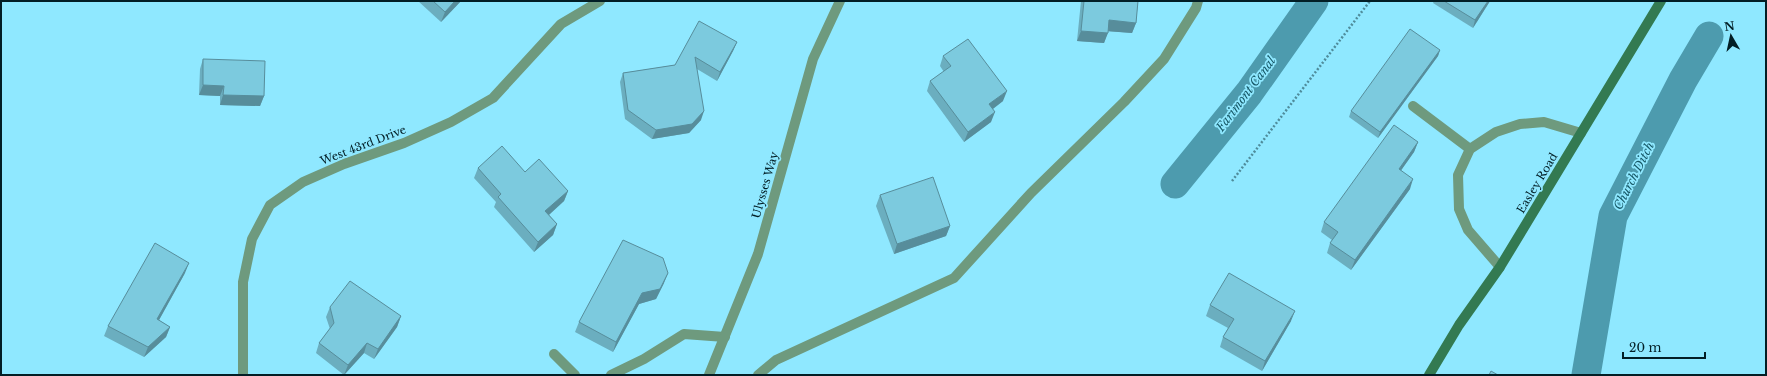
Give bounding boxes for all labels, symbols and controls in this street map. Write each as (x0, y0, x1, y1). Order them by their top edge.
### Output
north arrow (1711, 16, 1751, 56)
text: N (1723, 18, 1736, 34)
water label: Farimont Canal (1212, 53, 1279, 135)
street label: West 43rd Drive (317, 122, 408, 168)
water label: Church Ditch (1610, 139, 1657, 212)
street label: Ulysses Way (749, 150, 781, 220)
street label: Easley Road (1514, 150, 1561, 216)
scale bar (1623, 334, 1705, 360)
text: 20 m (1629, 340, 1661, 355)

